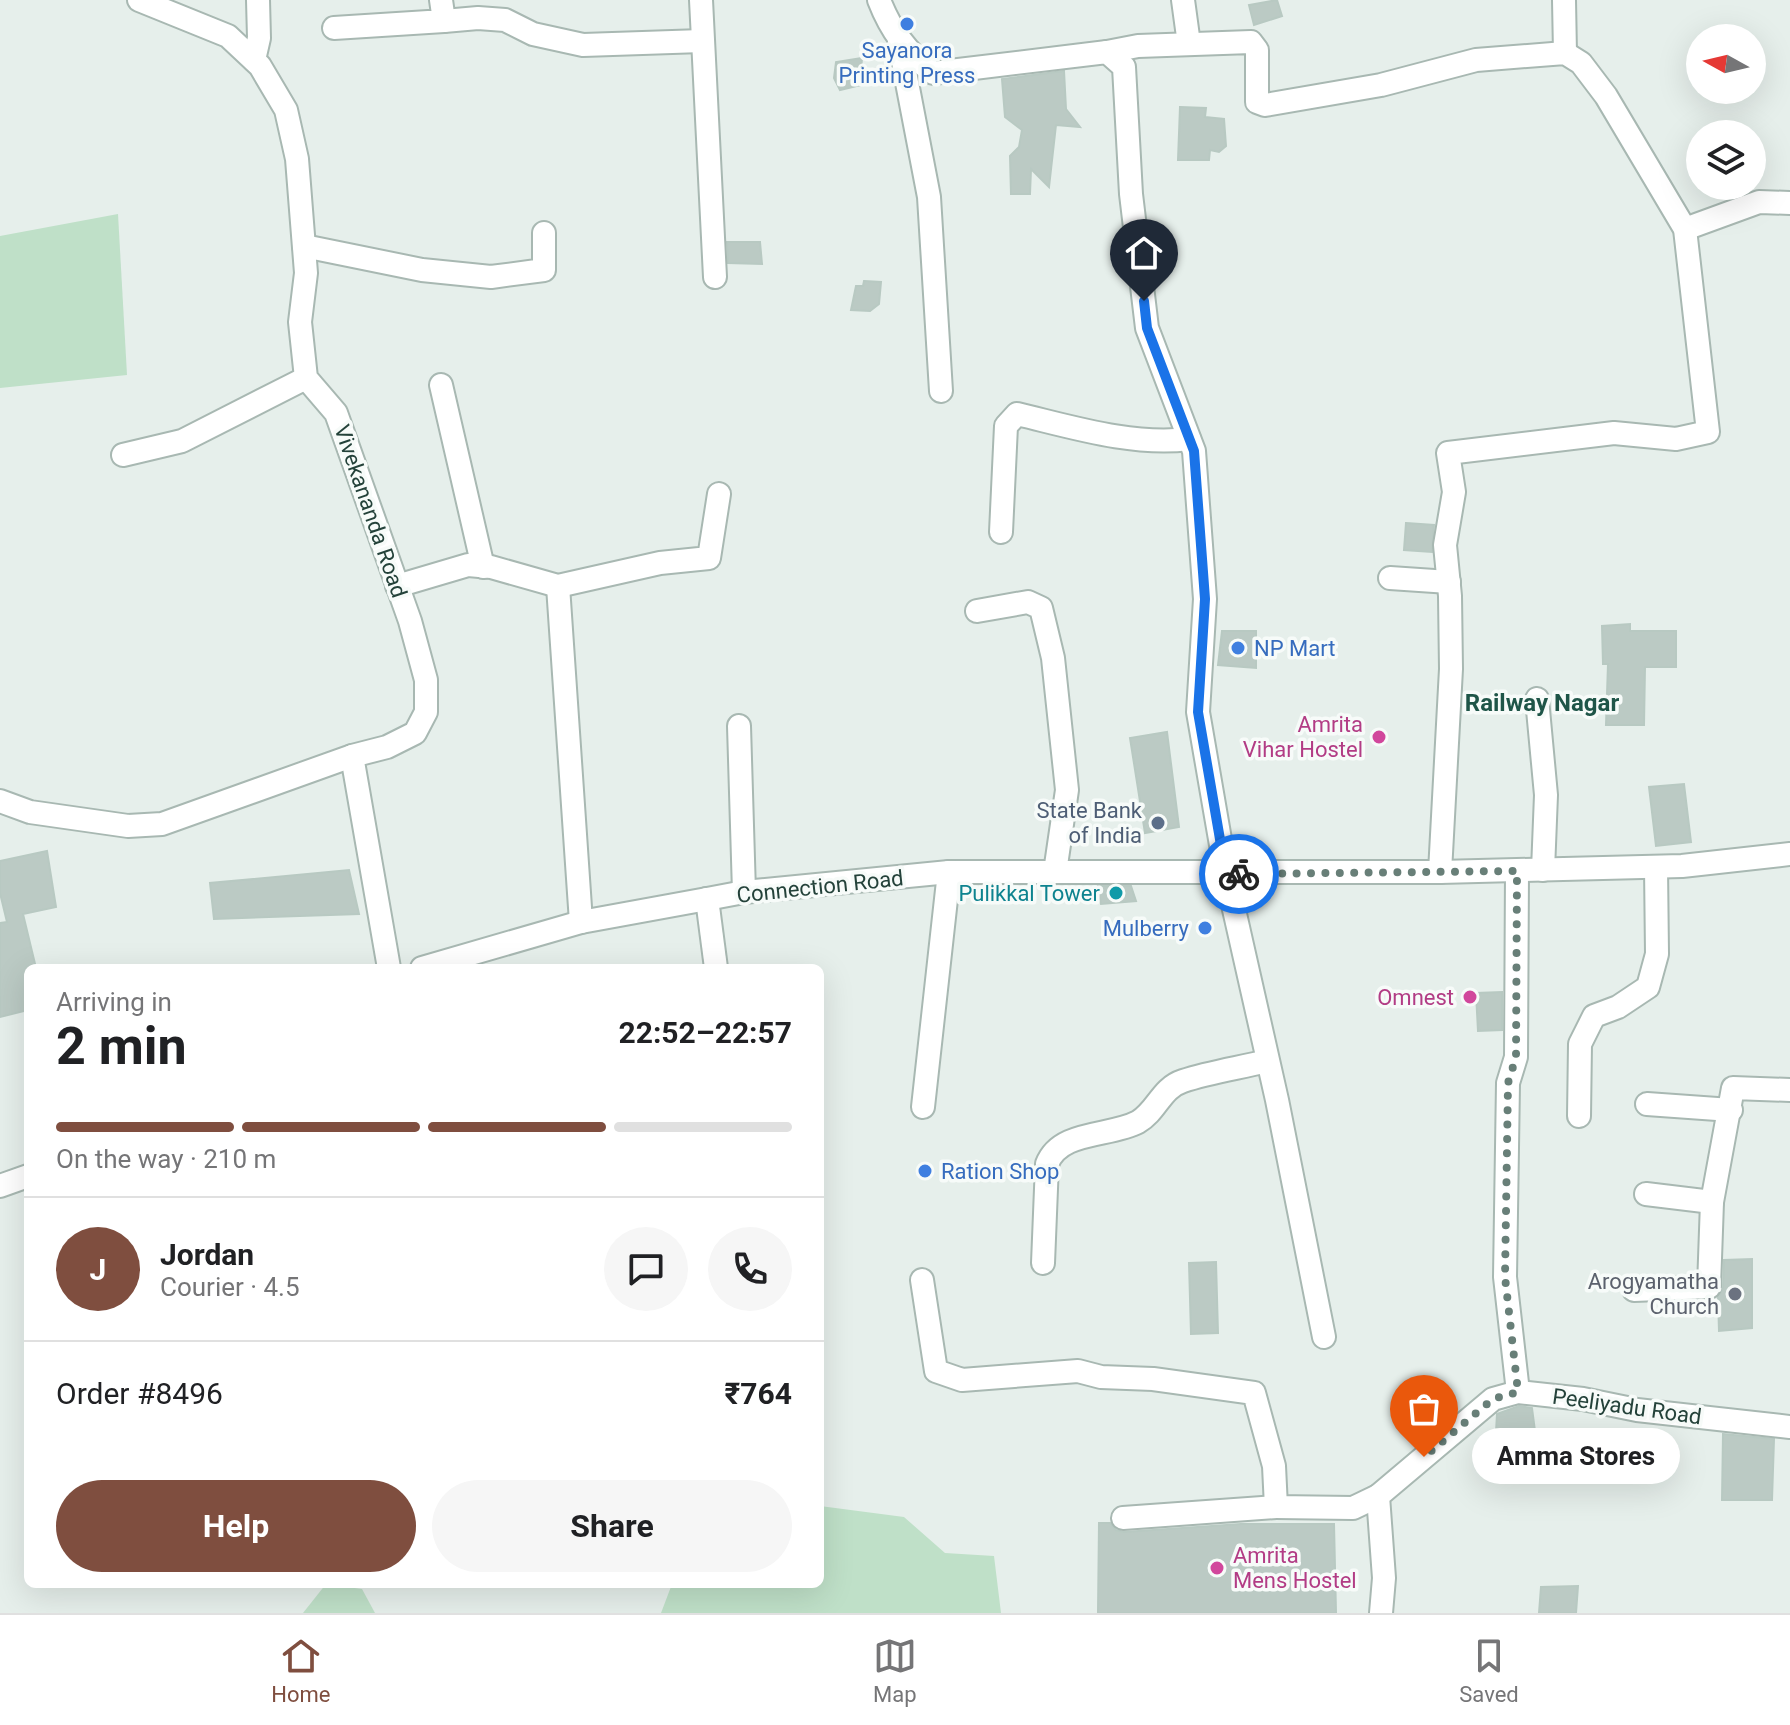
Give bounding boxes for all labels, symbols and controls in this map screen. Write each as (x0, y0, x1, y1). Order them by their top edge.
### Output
marker: Sayanora Printing Press (898, 15, 916, 33)
north arrow (1686, 24, 1766, 104)
map controls (1686, 24, 1766, 200)
place label: Sayanora Printing Press (839, 38, 975, 88)
button: layers (1686, 120, 1766, 200)
pin (1110, 219, 1178, 301)
icon: home (1122, 231, 1166, 275)
street label: Vivekananda Road (329, 421, 412, 601)
place label: NP Mart (1254, 636, 1335, 661)
marker: NP Mart (1229, 639, 1247, 657)
district label: Railway Nagar (1465, 689, 1619, 717)
place label: Amrita Vihar Hostel (1243, 712, 1363, 762)
marker: Amrita Vihar Hostel (1370, 728, 1388, 746)
place label: State Bank of India (1036, 798, 1143, 848)
marker: State Bank of India (1149, 814, 1167, 832)
courier (1199, 834, 1279, 914)
icon: bike (1217, 852, 1261, 896)
street label: Connection Road (735, 865, 905, 908)
place label: Pulikkal Tower (958, 881, 1101, 906)
marker: Pulikkal Tower (1107, 884, 1125, 902)
place label: Mulberry (1103, 916, 1190, 941)
marker: Mulberry (1196, 919, 1214, 937)
place label: Omnest (1377, 985, 1454, 1010)
text: Arriving in (56, 987, 172, 1017)
marker: Omnest (1461, 988, 1479, 1006)
text: 22:52–22:57 (618, 1015, 792, 1050)
text: 2 min (56, 1016, 187, 1077)
text: On the way · 210 m (56, 1144, 276, 1174)
place label: Ration Shop (941, 1159, 1059, 1184)
marker: Ration Shop (916, 1162, 934, 1180)
button: chat (604, 1227, 688, 1311)
button: phone (708, 1227, 792, 1311)
text: Jordan (160, 1237, 254, 1272)
text: J (90, 1252, 106, 1287)
place label: Arogyamatha Church (1588, 1269, 1719, 1319)
text: Courier · 4.5 (160, 1272, 300, 1302)
marker: Arogyamatha Church (1726, 1285, 1744, 1303)
pin (1390, 1375, 1458, 1457)
text: Order #8496 (56, 1376, 223, 1411)
text: ₹764 (725, 1376, 792, 1411)
street label: Peeliyadu Road (1551, 1384, 1703, 1429)
icon: bag (1402, 1387, 1446, 1431)
callout: Amma Stores (1472, 1429, 1680, 1485)
text: Amma Stores (1497, 1441, 1655, 1471)
button: Help (56, 1480, 416, 1572)
button: Share (432, 1480, 792, 1572)
place label: Amrita Mens Hostel (1233, 1543, 1357, 1593)
marker: Amrita Mens Hostel (1208, 1559, 1226, 1577)
tab: Home (271, 1634, 330, 1707)
tab: Map (873, 1634, 917, 1707)
tab: Saved (1459, 1634, 1519, 1707)

